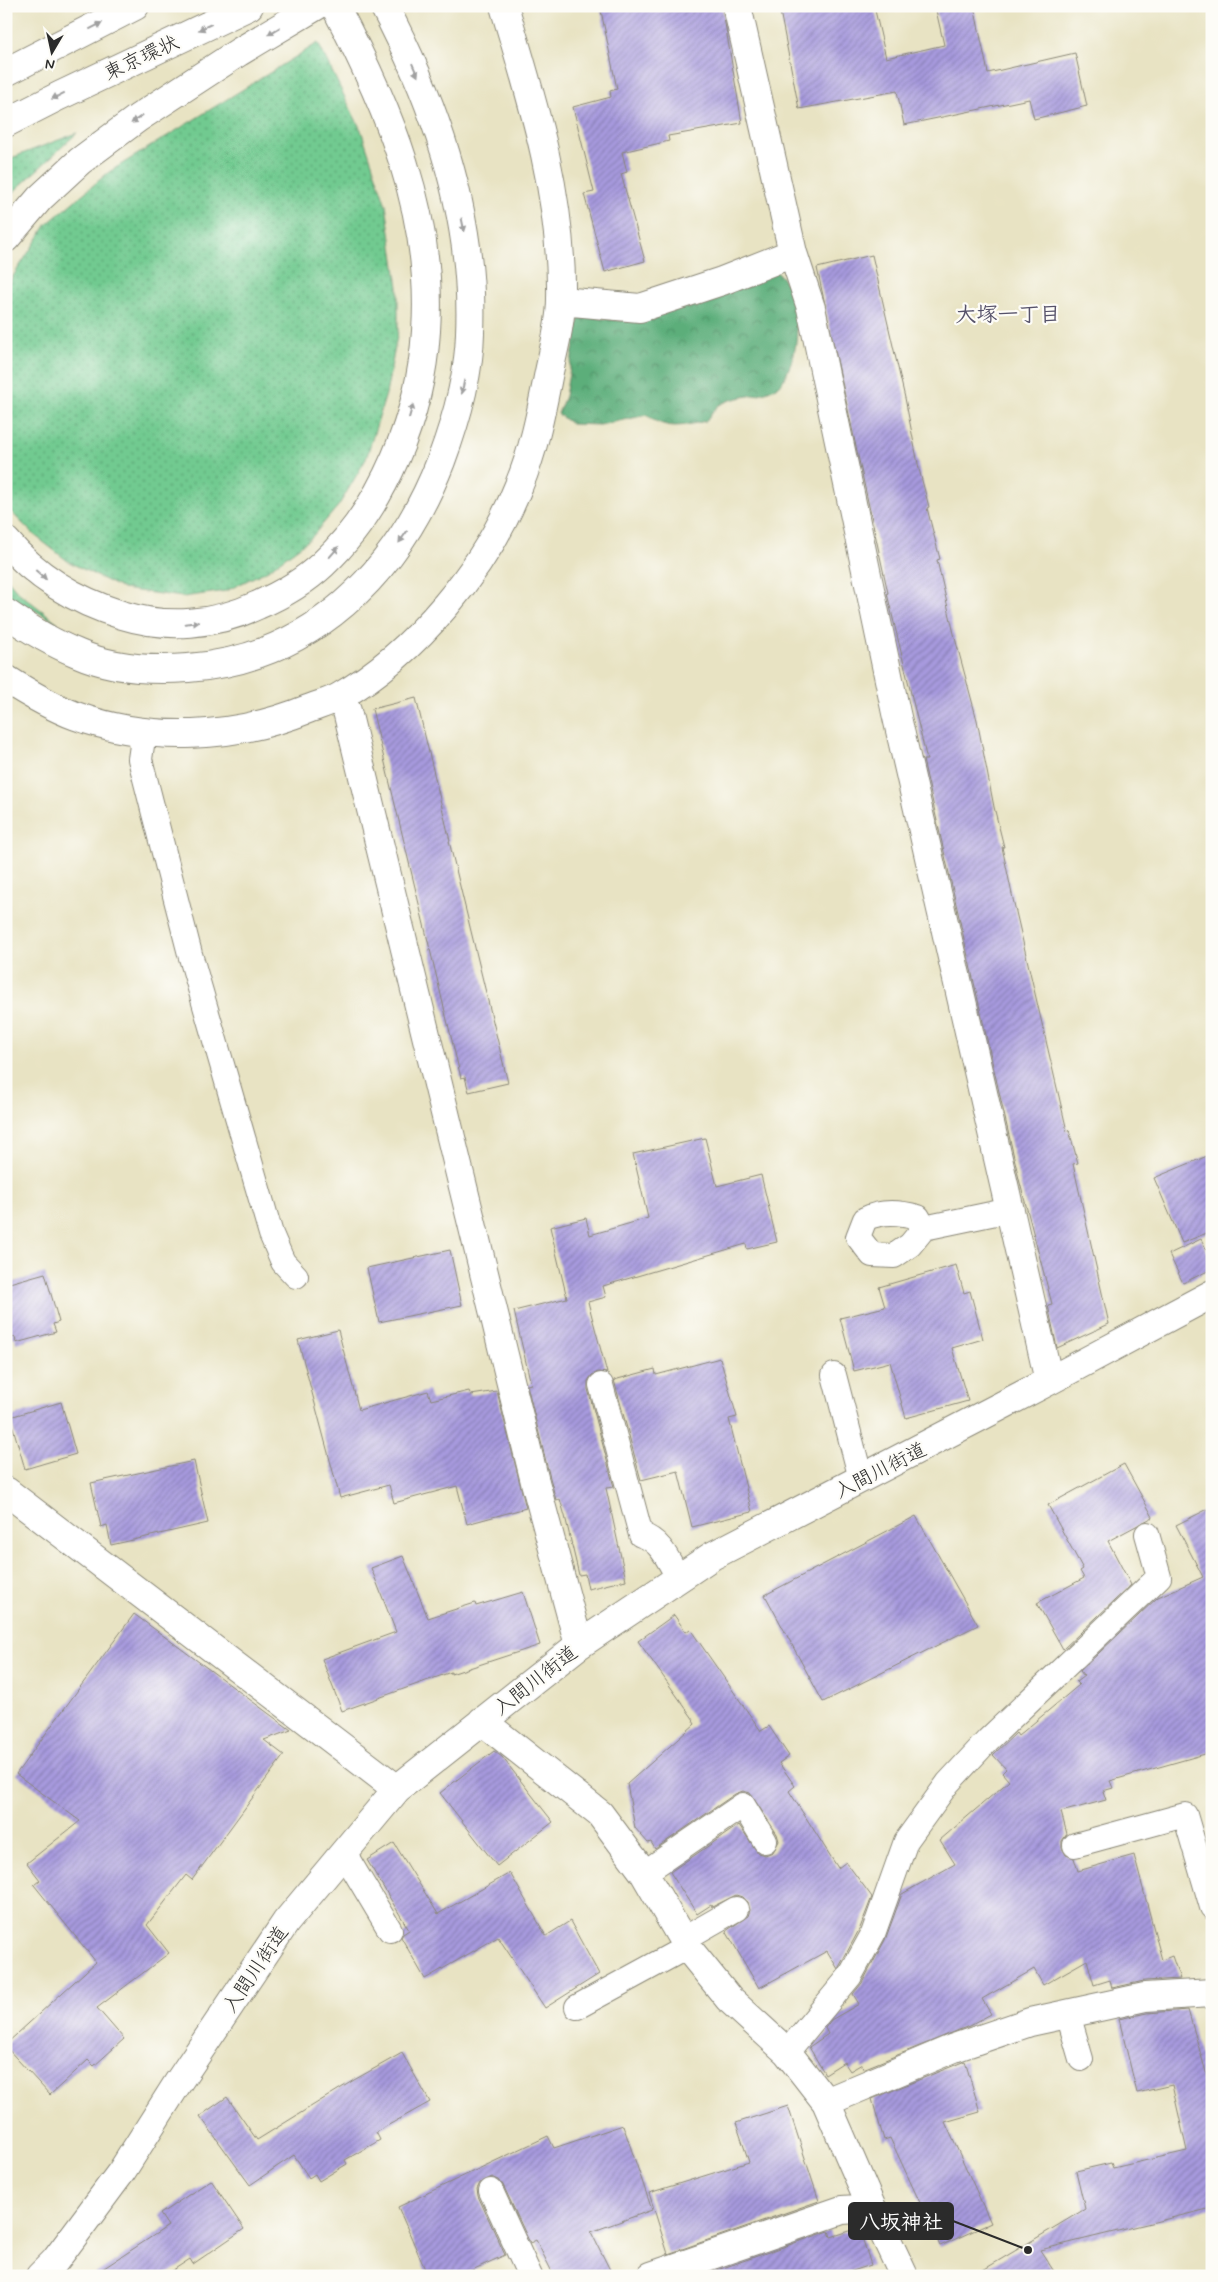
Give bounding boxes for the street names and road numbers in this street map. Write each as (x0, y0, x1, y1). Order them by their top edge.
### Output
street label: 東京環状 (100, 29, 184, 87)
street label: 入間川街道 (830, 1437, 931, 1506)
street label: 入間川街道 (488, 1640, 584, 1723)
street label: 入間川街道 (217, 1921, 295, 2019)

